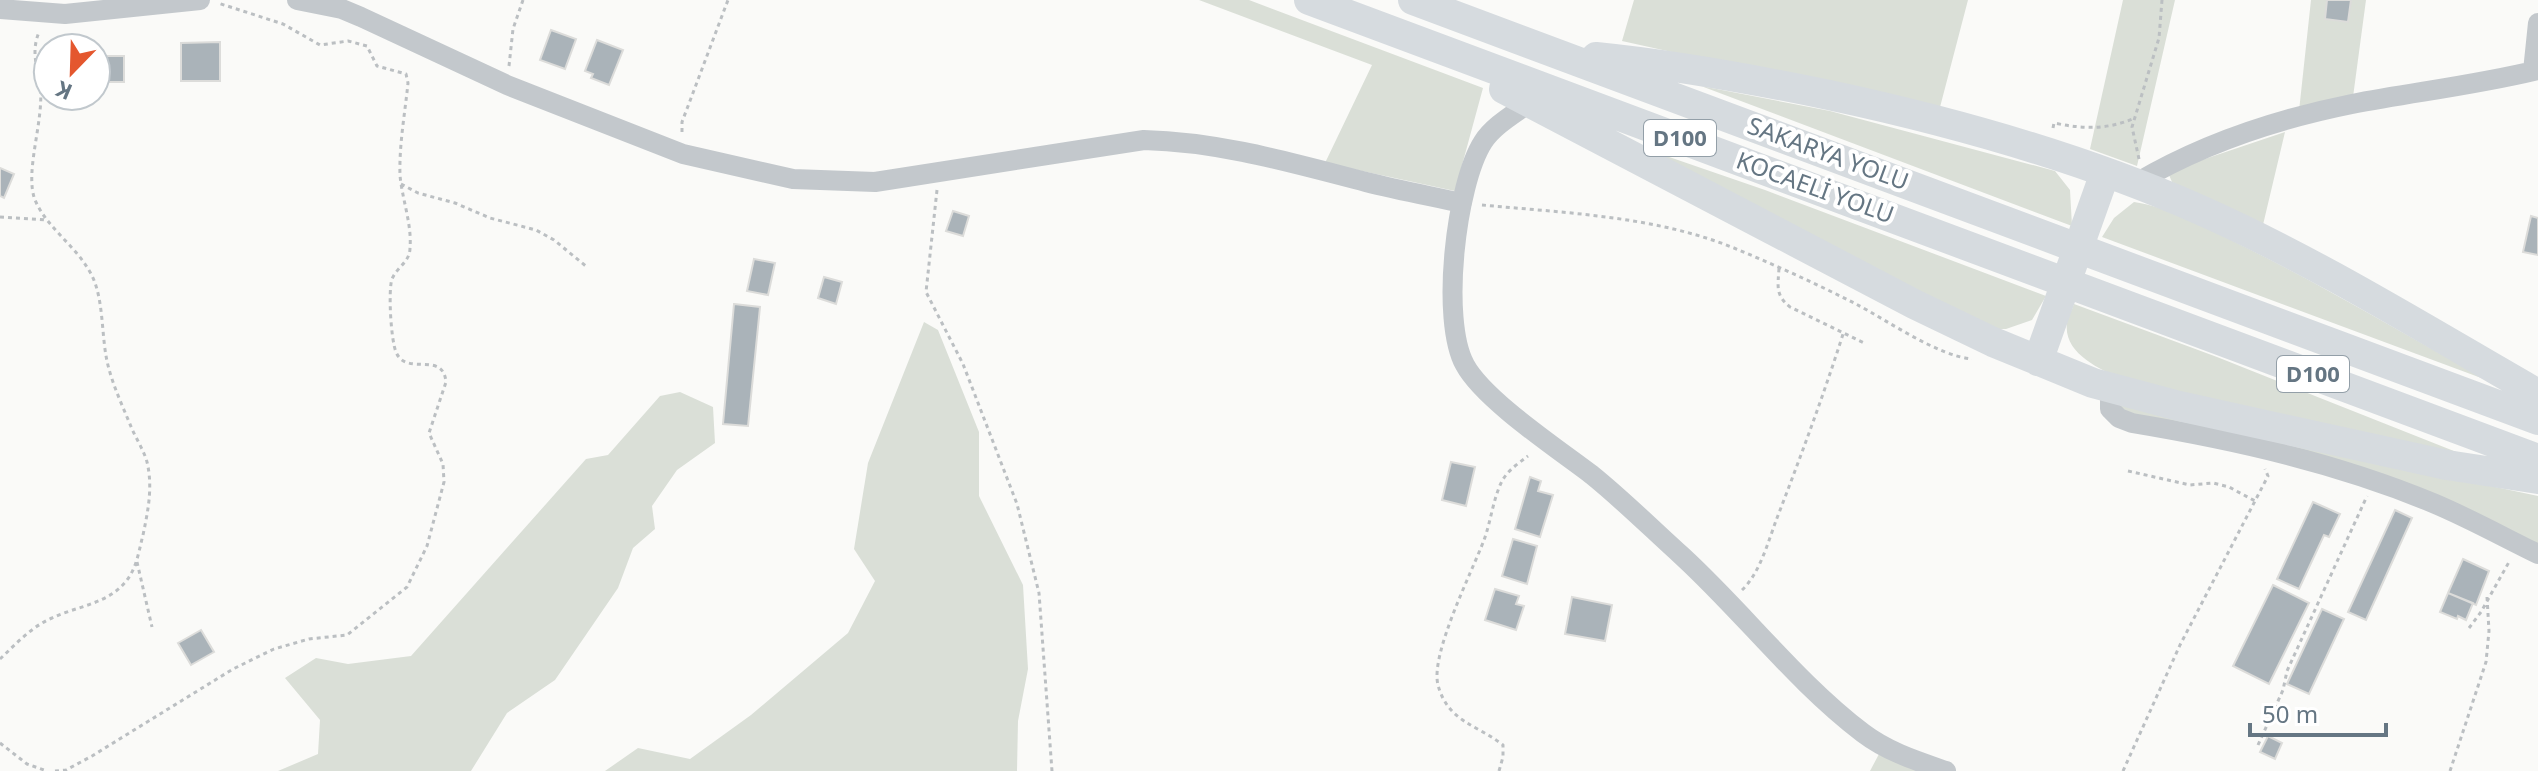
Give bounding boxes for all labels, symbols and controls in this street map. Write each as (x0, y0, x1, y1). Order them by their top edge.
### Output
north arrow (32, 32, 112, 112)
text: K (51, 75, 76, 108)
street label: SAKARYA YOLU (1743, 108, 1914, 197)
road number: D100 (1644, 120, 1716, 156)
street label: KOCAELİ YOLU (1732, 143, 1899, 230)
road number: D100 (2277, 356, 2349, 392)
scale bar (2250, 687, 2386, 737)
text: 50 m (2262, 697, 2318, 730)

